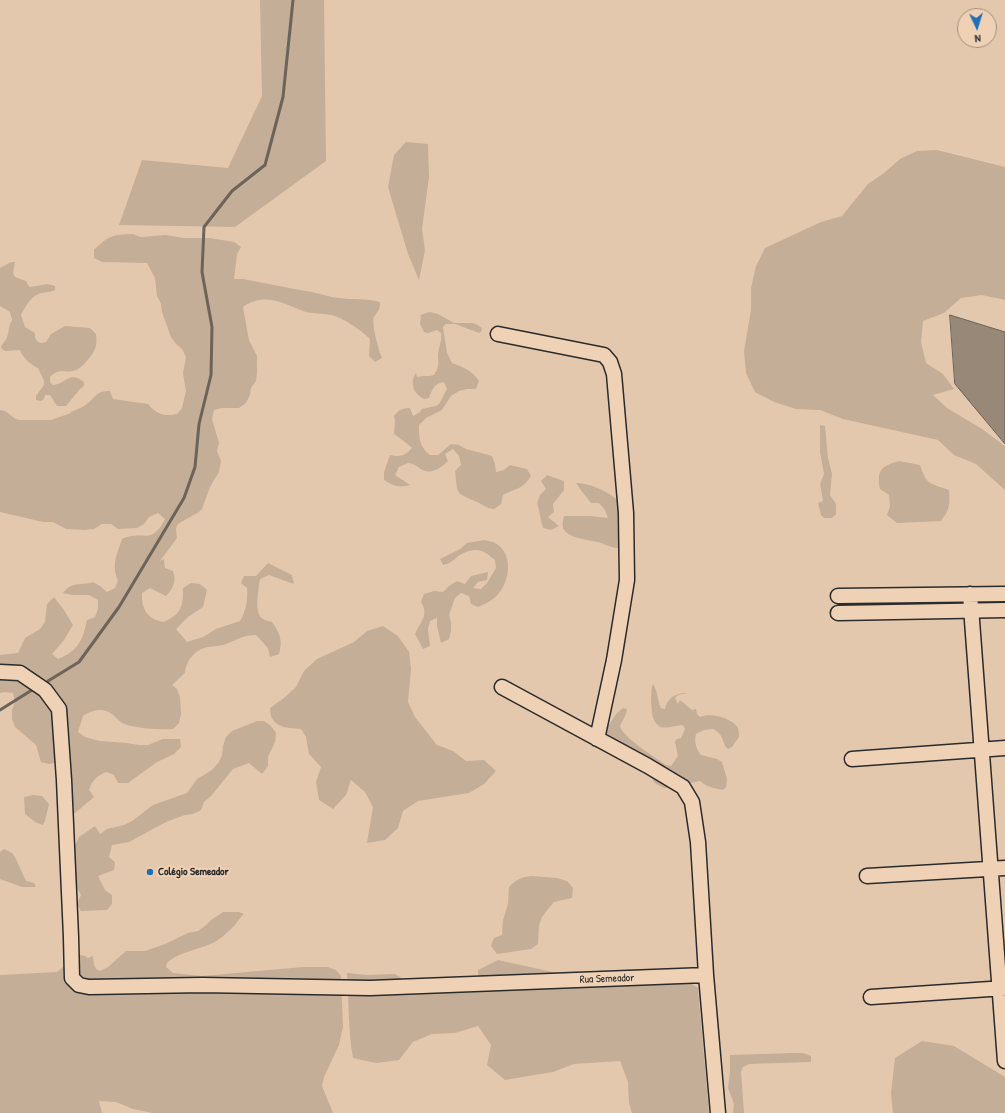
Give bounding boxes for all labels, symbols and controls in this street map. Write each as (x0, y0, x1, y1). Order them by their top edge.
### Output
north arrow (957, 8, 997, 48)
text: N (974, 32, 981, 46)
place label: Colégio Semeador (158, 865, 229, 879)
marker: Colégio Semeador (145, 867, 155, 877)
street label: Rua Semeador (579, 971, 635, 987)

